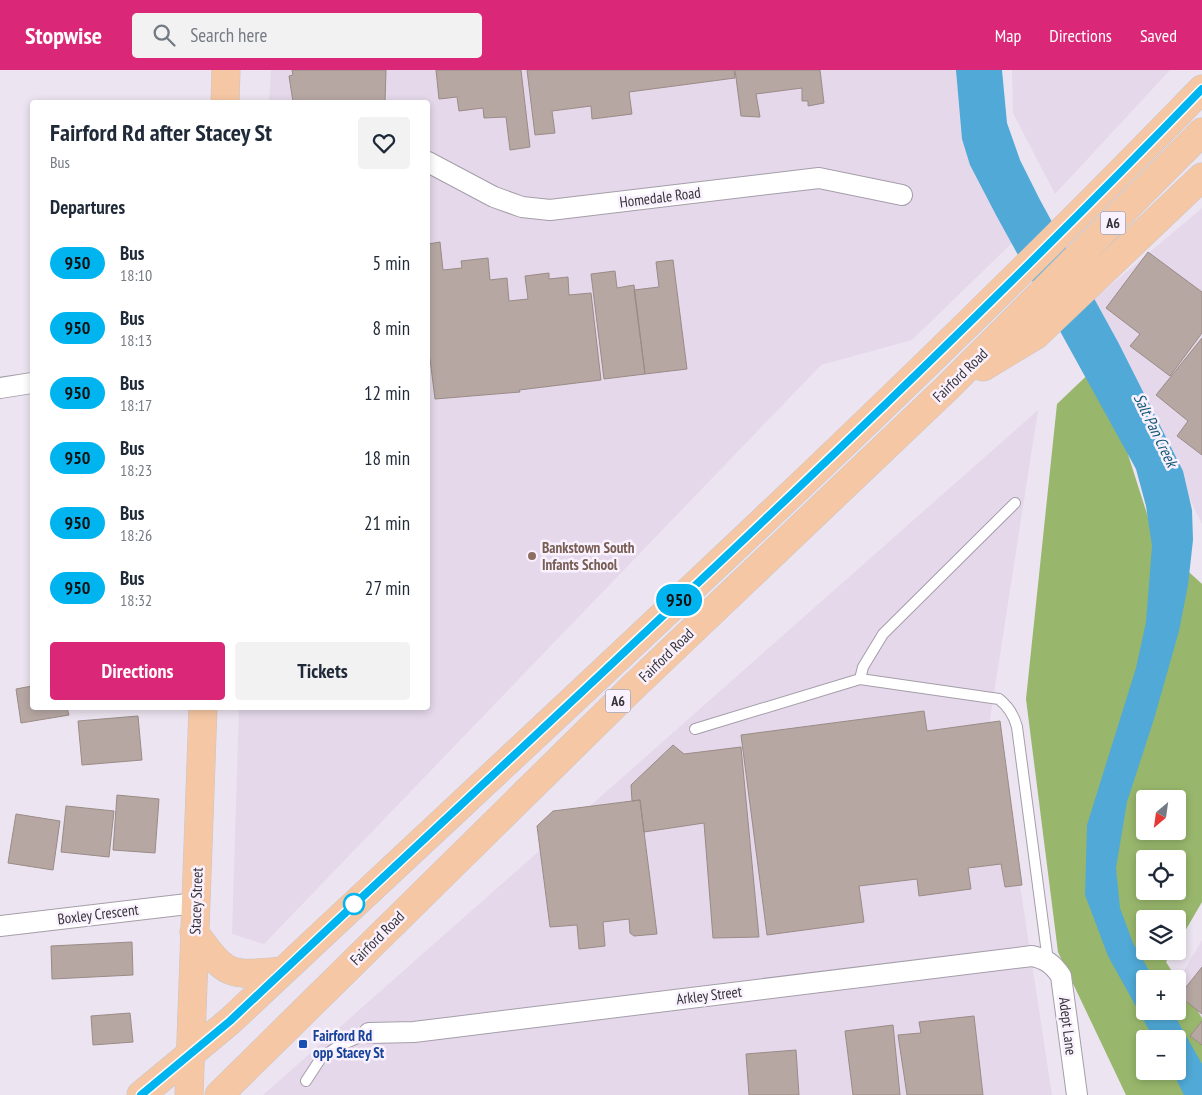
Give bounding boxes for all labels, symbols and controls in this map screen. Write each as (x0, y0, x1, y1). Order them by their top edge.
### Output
search box (132, 13, 482, 58)
text: Stopwise (25, 20, 102, 51)
icon: search (150, 21, 178, 49)
text: Search here (190, 23, 267, 47)
text: Map (995, 24, 1021, 47)
text: Directions (1049, 24, 1112, 47)
text: Saved (1140, 24, 1177, 47)
text: Fairford Rd after Stacey St (50, 117, 272, 148)
button: heart (358, 117, 410, 169)
text: Bus (50, 152, 70, 172)
street label: Homedale Road (618, 183, 702, 211)
text: Departures (50, 195, 125, 219)
road number: A6 (1100, 212, 1126, 234)
text: Bus (120, 241, 144, 265)
text: 950 (65, 251, 90, 274)
text: 5 min (373, 251, 410, 275)
text: 18:10 (120, 265, 152, 285)
text: Bus (120, 306, 144, 330)
text: 950 (65, 316, 90, 339)
text: 8 min (373, 316, 410, 340)
text: 18:13 (120, 330, 152, 350)
street label: Fairford Road (929, 344, 991, 406)
text: Bus (120, 371, 144, 395)
text: 950 (65, 381, 90, 404)
text: 12 min (364, 381, 410, 405)
water label: Salt Pan Creek (1130, 390, 1183, 472)
text: 18:17 (120, 395, 152, 415)
text: Bus (120, 436, 144, 460)
text: 950 (65, 446, 90, 469)
text: 18 min (364, 446, 410, 470)
text: 18:23 (120, 460, 152, 480)
text: Bus (120, 501, 144, 525)
text: 950 (65, 511, 90, 534)
text: 21 min (364, 511, 410, 535)
text: 18:26 (120, 525, 152, 545)
place label: Bankstown South Infants School (542, 538, 635, 574)
marker: Bankstown South Infants School (526, 550, 538, 562)
text: Bus (120, 566, 144, 590)
text: 950 (65, 576, 90, 599)
text: 27 min (365, 576, 410, 600)
line badge: 950 (650, 584, 708, 616)
text: 950 (666, 588, 692, 611)
text: 18:32 (120, 590, 152, 610)
street label: Fairford Road (635, 624, 697, 686)
button: Directions (50, 642, 225, 700)
button: Tickets (235, 642, 410, 700)
road number: A6 (606, 690, 630, 712)
north arrow (1136, 790, 1186, 840)
map controls (1136, 790, 1186, 1080)
button: locate (1136, 850, 1186, 900)
street label: Stacey Street (185, 867, 207, 935)
unlabelled marker (343, 893, 365, 915)
street label: Boxley Crescent (56, 900, 140, 928)
street label: Fairford Road (346, 907, 408, 969)
button: layers (1136, 910, 1186, 960)
button: + (1136, 970, 1186, 1020)
street label: Arkley Street (675, 982, 743, 1008)
street label: Adept Lane (1055, 996, 1081, 1056)
place label: Fairford Rd opp Stacey St (313, 1026, 385, 1062)
button: − (1136, 1030, 1186, 1080)
marker: Fairford Rd opp Stacey St (297, 1038, 309, 1050)

